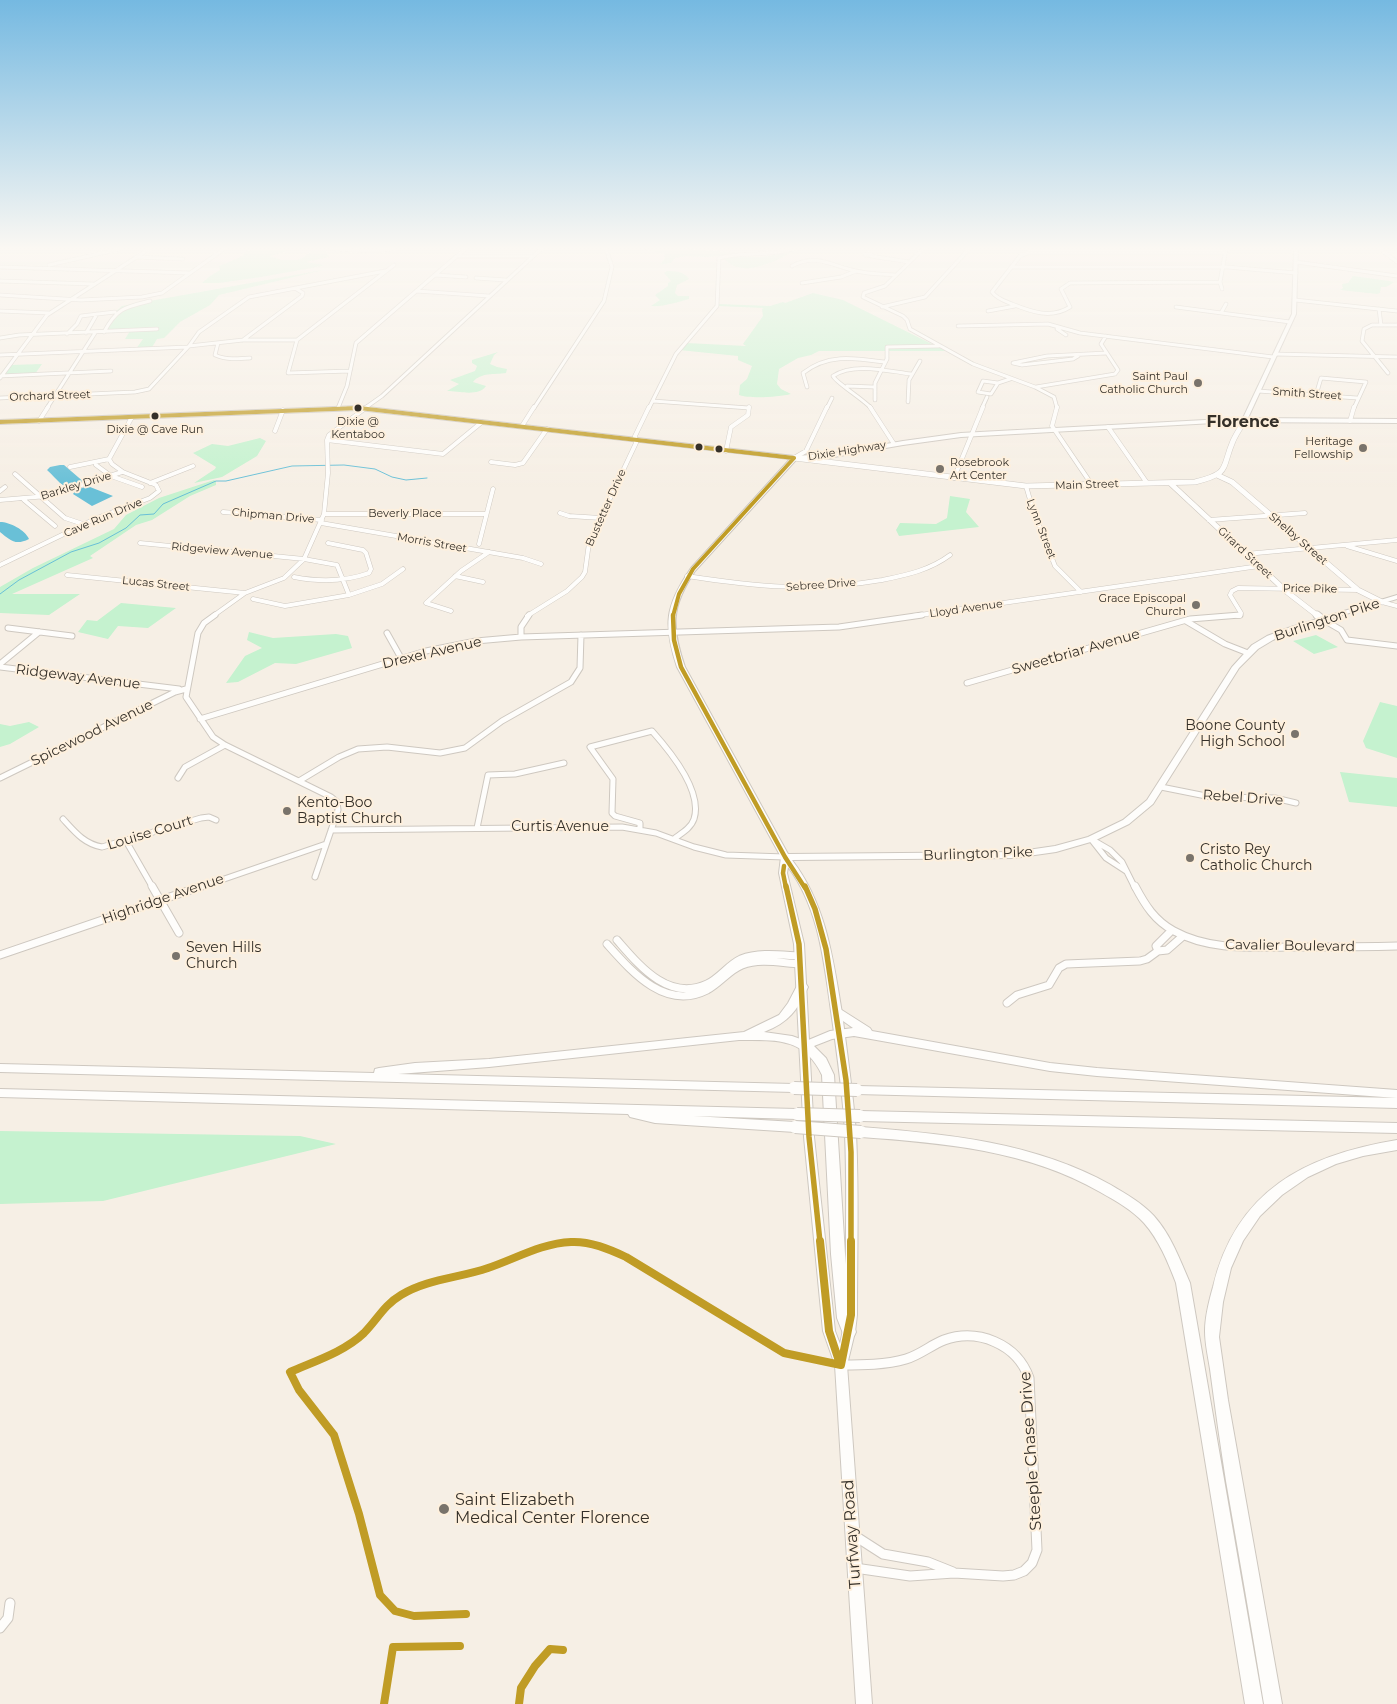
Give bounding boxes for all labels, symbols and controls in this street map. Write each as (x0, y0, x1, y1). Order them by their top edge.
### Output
place label: Saint Paul Catholic Church (1100, 370, 1188, 396)
marker: Saint Paul Catholic Church (1192, 377, 1204, 389)
street label: Smith Street (1272, 385, 1342, 403)
street label: Orchard Street (9, 388, 91, 404)
marker: Dixie @ Kentaboo (353, 403, 363, 413)
marker: Dixie @ Cave Run (150, 411, 160, 421)
district label: Florence (1207, 412, 1279, 432)
place label: Dixie @ Kentaboo (331, 415, 385, 441)
place label: Dixie @ Cave Run (107, 423, 203, 437)
place label: Heritage Fellowship (1294, 435, 1353, 461)
street label: Dixie Highway (807, 438, 887, 464)
unlabelled marker (694, 442, 704, 452)
marker: Heritage Fellowship (1357, 442, 1369, 454)
unlabelled marker (714, 444, 724, 454)
place label: Rosebrook Art Center (950, 456, 1009, 482)
marker: Rosebrook Art Center (934, 463, 946, 475)
street label: Bustetter Drive (583, 467, 629, 549)
street label: Barkley Drive (39, 469, 113, 503)
street label: Main Street (1055, 477, 1119, 493)
street label: Cave Run Drive (62, 496, 144, 540)
street label: Lynn Street (1023, 497, 1059, 561)
street label: Chipman Drive (231, 506, 315, 526)
street label: Beverly Place (368, 507, 442, 521)
street label: Shelby Street (1266, 510, 1330, 568)
street label: Girard Street (1215, 524, 1275, 582)
street label: Morris Street (396, 530, 468, 556)
street label: Ridgeview Avenue (171, 540, 273, 562)
street label: Lucas Street (122, 574, 190, 594)
street label: Sebree Drive (786, 576, 856, 594)
street label: Price Pike (1283, 582, 1337, 596)
place label: Grace Episcopal Church (1098, 592, 1186, 618)
street label: Burlington Pike (1272, 595, 1382, 645)
street label: Lloyd Avenue (929, 597, 1003, 621)
marker: Grace Episcopal Church (1190, 599, 1202, 611)
street label: Sweetbriar Avenue (1010, 626, 1142, 678)
street label: Drexel Avenue (381, 633, 483, 673)
street label: Ridgeway Avenue (15, 661, 141, 693)
street label: Spicewood Avenue (28, 696, 156, 770)
place label: Boone County High School (1185, 718, 1285, 750)
marker: Boone County High School (1289, 728, 1301, 740)
street label: Rebel Drive (1202, 787, 1284, 809)
place label: Kento-Boo Baptist Church (297, 795, 402, 828)
marker: Kento-Boo Baptist Church (281, 805, 293, 817)
street label: Louise Court (105, 812, 195, 854)
street label: Curtis Avenue (511, 819, 609, 835)
place label: Cristo Rey Catholic Church (1200, 842, 1313, 874)
street label: Burlington Pike (923, 844, 1033, 864)
marker: Cristo Rey Catholic Church (1184, 852, 1196, 864)
street label: Highridge Avenue (100, 870, 226, 928)
street label: Cavalier Boulevard (1225, 936, 1355, 956)
place label: Seven Hills Church (186, 940, 261, 972)
marker: Seven Hills Church (170, 950, 182, 962)
street label: Steeple Chase Drive (1016, 1371, 1046, 1531)
street label: Turfway Road (839, 1479, 865, 1589)
place label: Saint Elizabeth Medical Center Florence (455, 1490, 650, 1528)
marker: Saint Elizabeth Medical Center Florence (437, 1502, 451, 1516)

